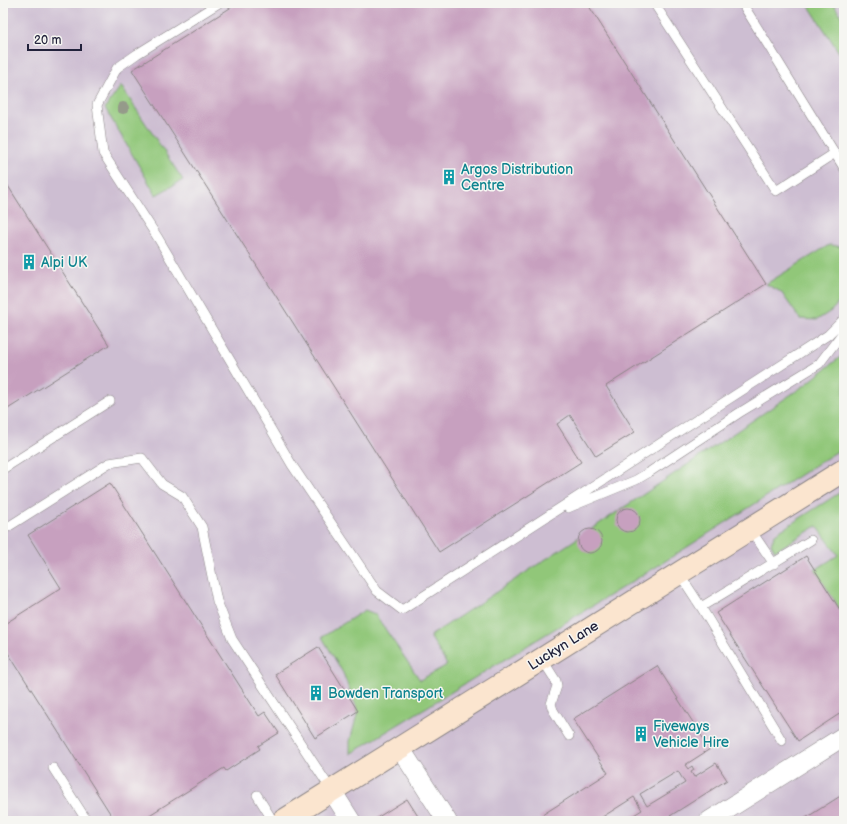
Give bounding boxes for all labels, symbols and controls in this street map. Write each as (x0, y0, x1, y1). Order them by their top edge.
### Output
scale bar (28, 26, 81, 52)
text: 20 m (34, 33, 61, 48)
place label: Argos Distribution Centre (461, 161, 573, 194)
building icon: Argos Distribution Centre (440, 168, 458, 186)
building icon: Alpi UK (20, 253, 38, 271)
place label: Alpi UK (41, 254, 88, 271)
street label: Luckyn Lane (525, 617, 602, 674)
building icon: Bowden Transport (307, 684, 325, 702)
place label: Bowden Transport (328, 685, 444, 702)
place label: Fiveways Vehicle Hire (653, 718, 729, 751)
building icon: Fiveways Vehicle Hire (632, 725, 650, 743)

